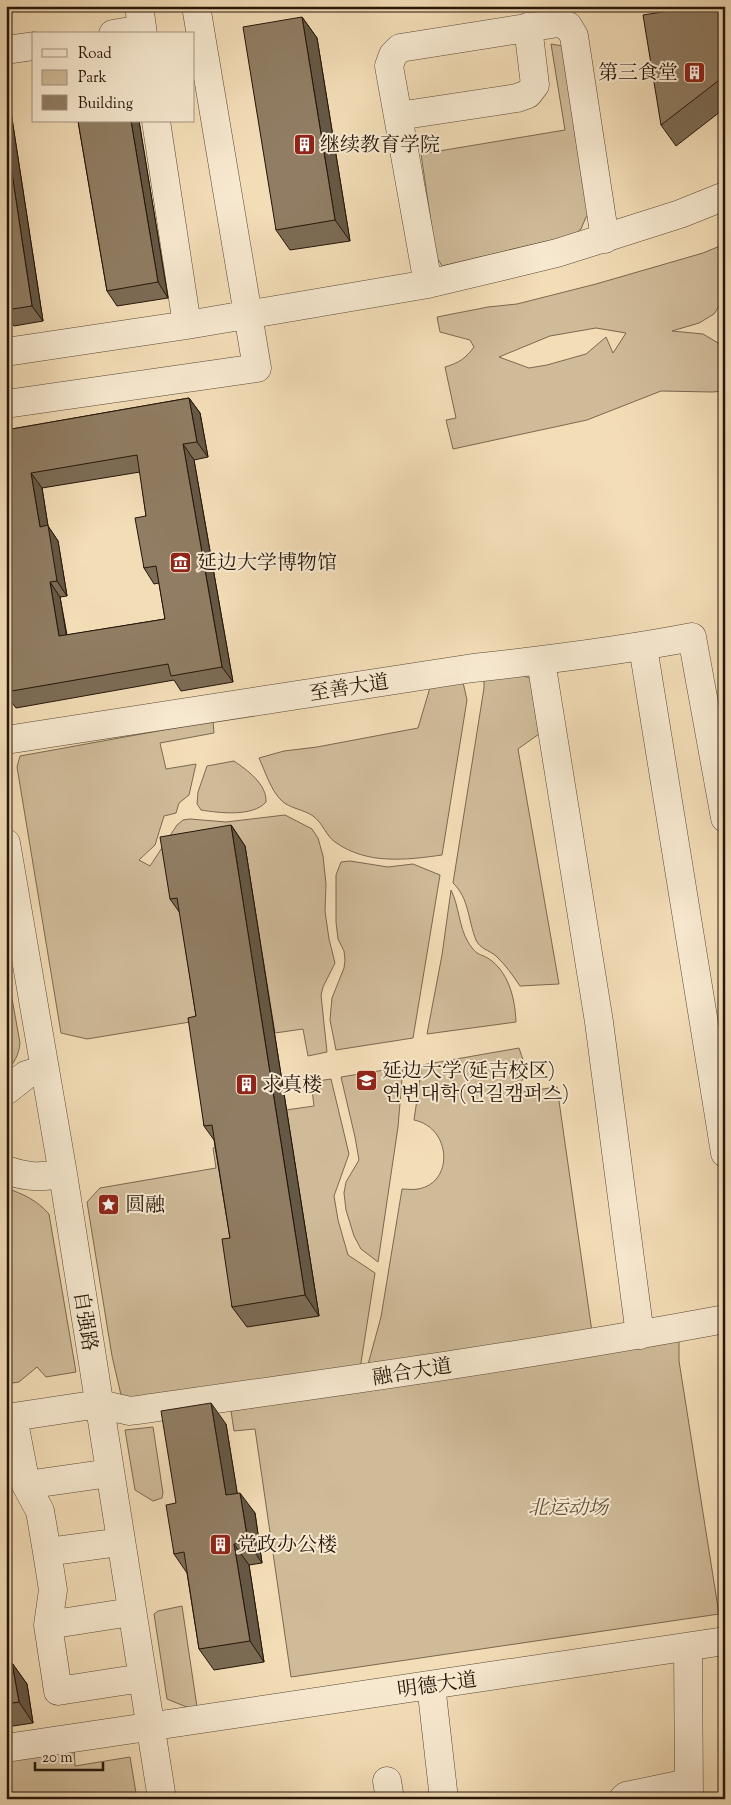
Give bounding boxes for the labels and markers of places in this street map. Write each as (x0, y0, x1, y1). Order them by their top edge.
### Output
place label: 第三食堂 (598, 60, 678, 89)
building icon: 第三食堂 (682, 60, 706, 84)
building icon: 继续教育学院 (292, 132, 316, 156)
place label: 继续教育学院 (320, 132, 440, 161)
museum icon: 延边大学博物馆 (169, 550, 193, 574)
place label: 延边大学博物馆 (197, 550, 337, 579)
place label: 延边大学(延吉校区) 연변대학(연길캠퍼스) (382, 1058, 569, 1110)
school or university icon: 延边大学(延吉校区) 연변대학(연길캠퍼스) (354, 1069, 378, 1093)
building icon: 求真楼 (234, 1072, 258, 1096)
place label: 求真楼 (262, 1072, 322, 1101)
place icon: 圆融 (97, 1192, 121, 1216)
place label: 圆融 (125, 1192, 165, 1221)
building icon: 党政办公楼 (209, 1532, 233, 1556)
place label: 党政办公楼 (237, 1532, 337, 1561)

